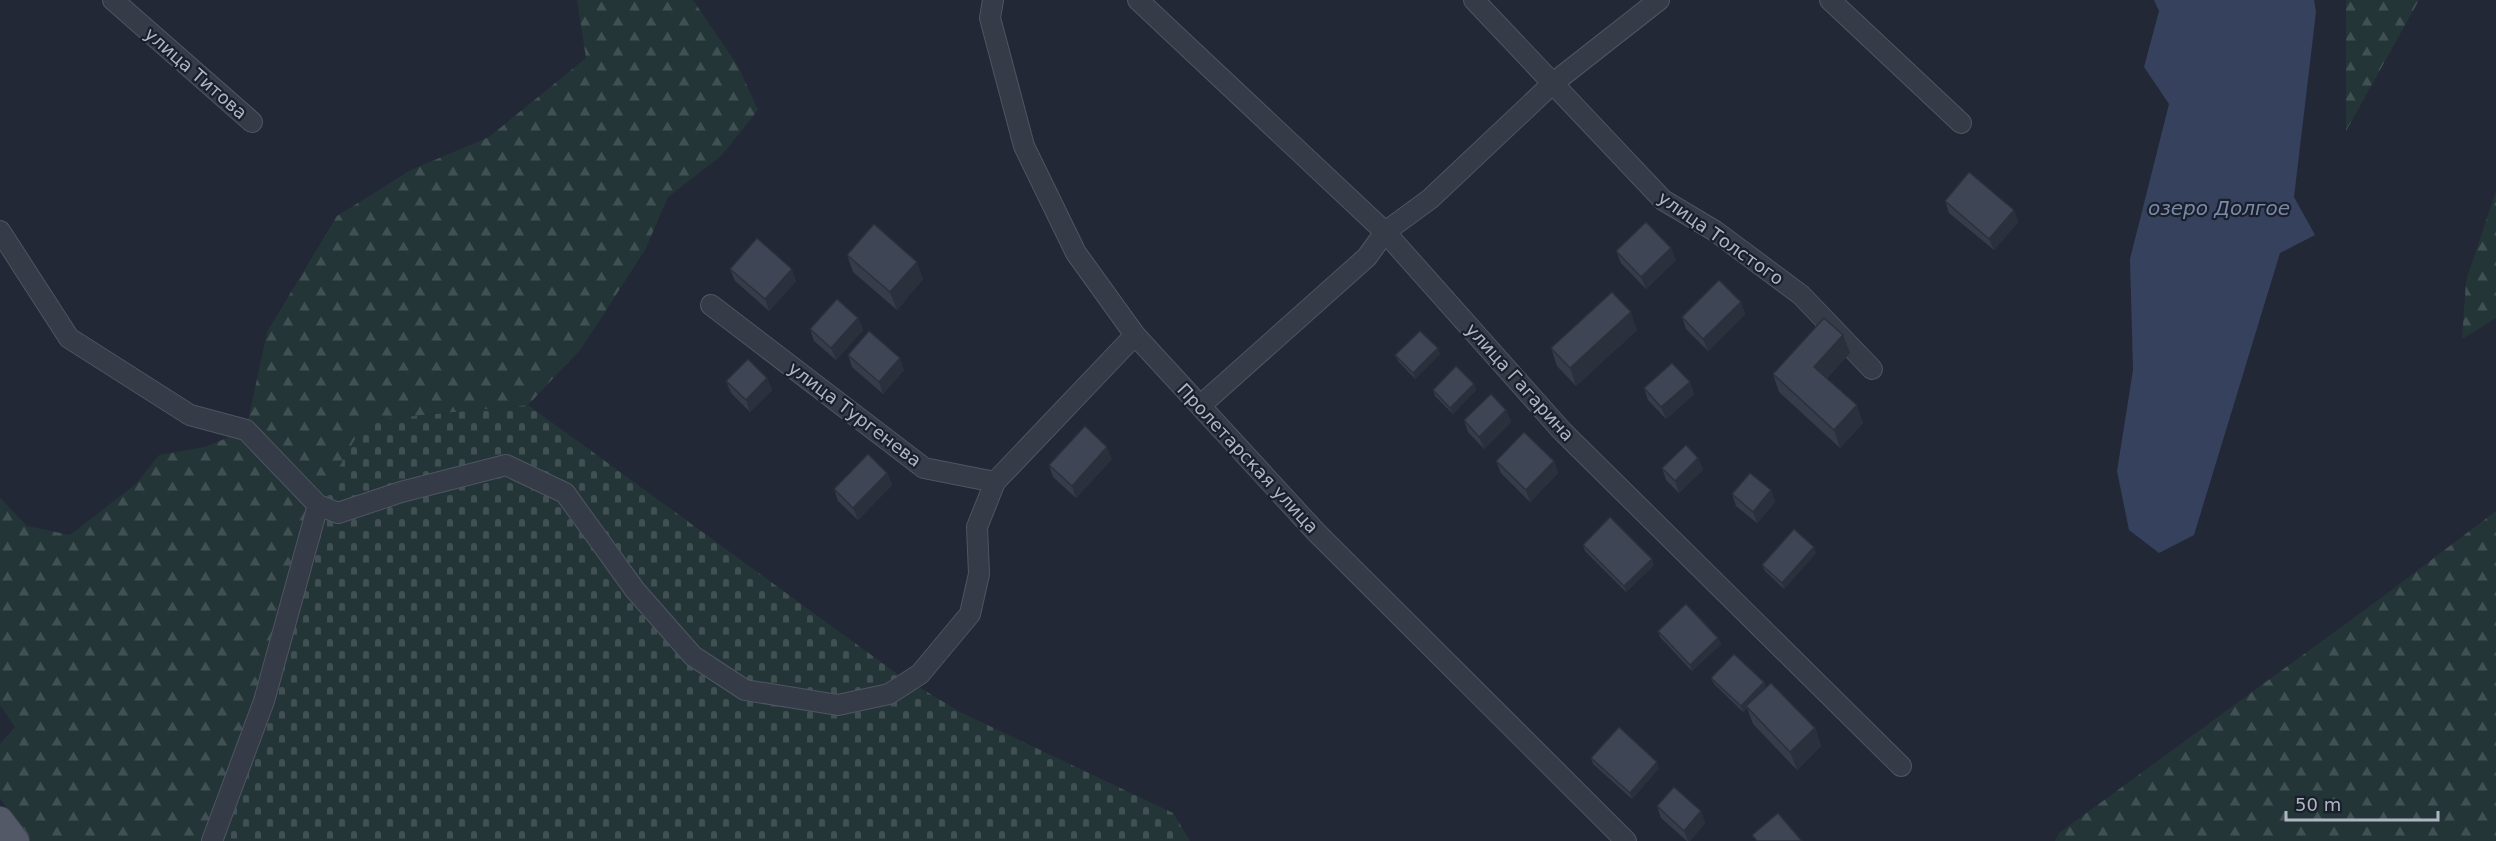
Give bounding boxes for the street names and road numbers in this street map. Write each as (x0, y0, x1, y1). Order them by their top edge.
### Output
street label: улица Титова (141, 23, 251, 123)
street label: улица Толстого (1654, 187, 1788, 289)
street label: улица Гагарина (1462, 319, 1578, 445)
street label: улица Тургенева (784, 357, 926, 471)
street label: Пролетарская улица (1173, 379, 1323, 537)

